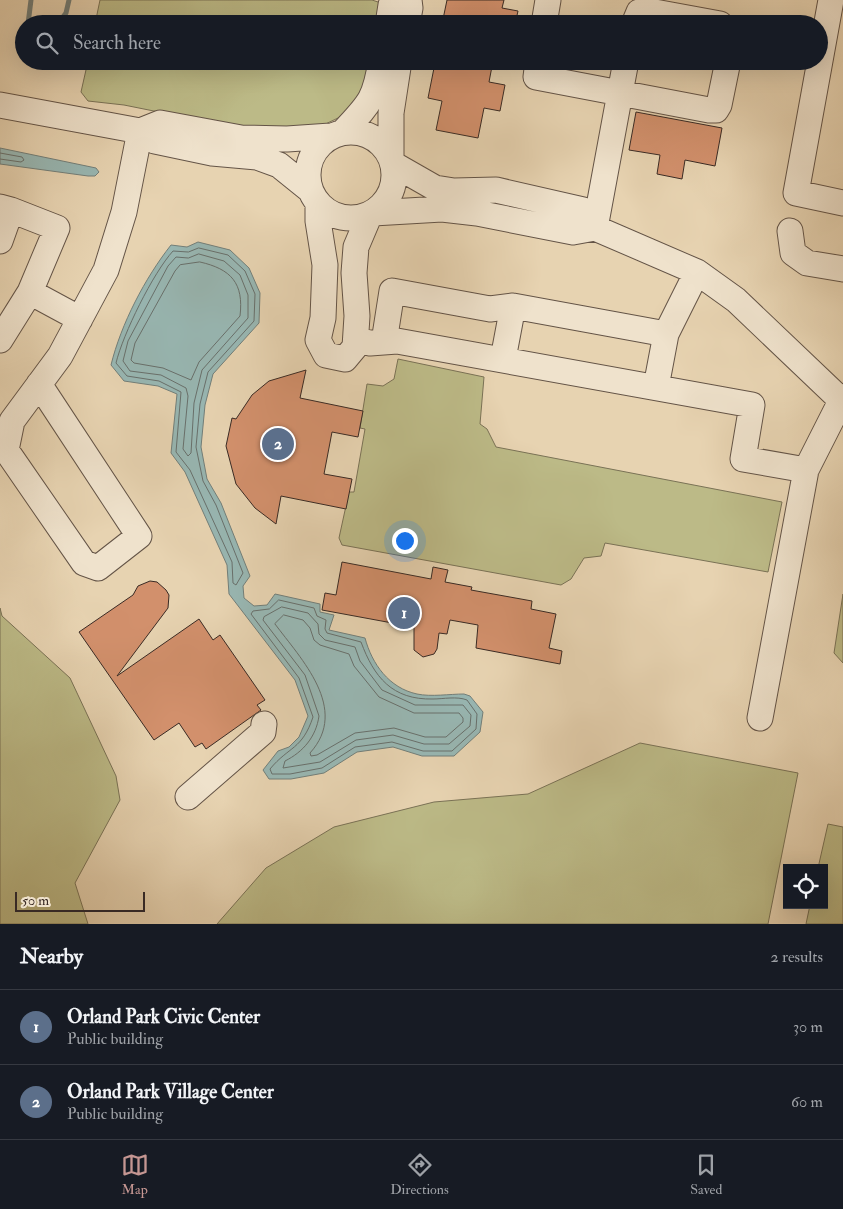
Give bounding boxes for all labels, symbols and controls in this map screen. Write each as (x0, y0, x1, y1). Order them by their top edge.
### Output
search box (15, 15, 828, 70)
icon: search (33, 29, 61, 57)
text: Search here (73, 31, 161, 55)
pin: 2 (262, 425, 294, 463)
your location (392, 528, 418, 554)
pin: 1 (388, 594, 420, 632)
map controls (783, 864, 828, 909)
button: locate (783, 864, 828, 909)
scale bar (15, 889, 145, 912)
text: 50 m (22, 892, 49, 909)
text: Nearby (20, 943, 83, 970)
text: 2 results (770, 947, 823, 967)
text: Orland Park Civic Center (67, 1005, 260, 1029)
text: 1 (33, 1017, 39, 1037)
text: 30 m (793, 1017, 823, 1037)
text: Public building (67, 1029, 163, 1049)
text: Orland Park Village Center (67, 1080, 274, 1104)
text: 2 (32, 1092, 40, 1112)
text: 60 m (791, 1092, 823, 1112)
text: Public building (67, 1104, 163, 1124)
tab: Map (121, 1151, 149, 1198)
tab: Directions (390, 1151, 449, 1198)
tab: Saved (690, 1151, 722, 1198)

